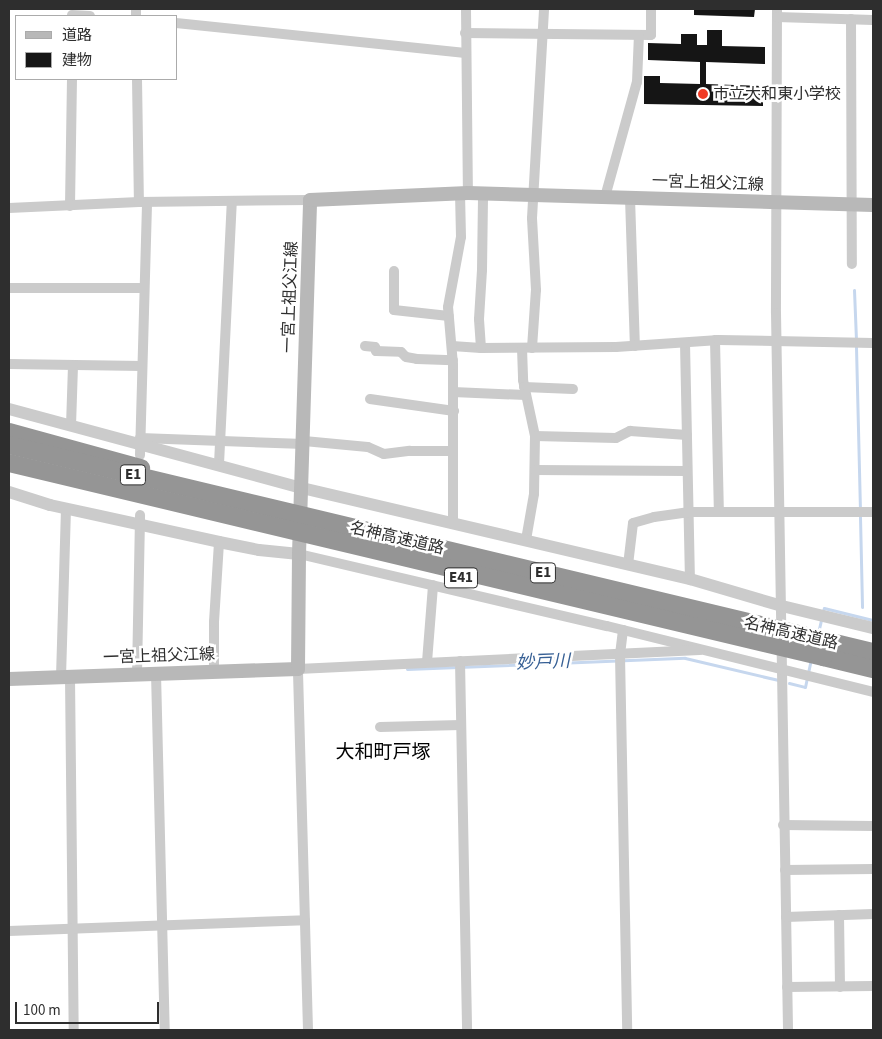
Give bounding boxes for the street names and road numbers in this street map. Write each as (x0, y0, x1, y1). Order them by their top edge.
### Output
street label: 一宮上祖父江線 (652, 171, 764, 195)
street label: 一宮上祖父江線 (278, 241, 302, 353)
road number: E1 (119, 462, 147, 488)
street label: 名神高速道路 (348, 518, 446, 558)
road number: E1 (529, 560, 557, 586)
road number: E41 (444, 566, 478, 590)
street label: 名神高速道路 (742, 613, 840, 653)
street label: 一宮上祖父江線 (103, 644, 215, 668)

